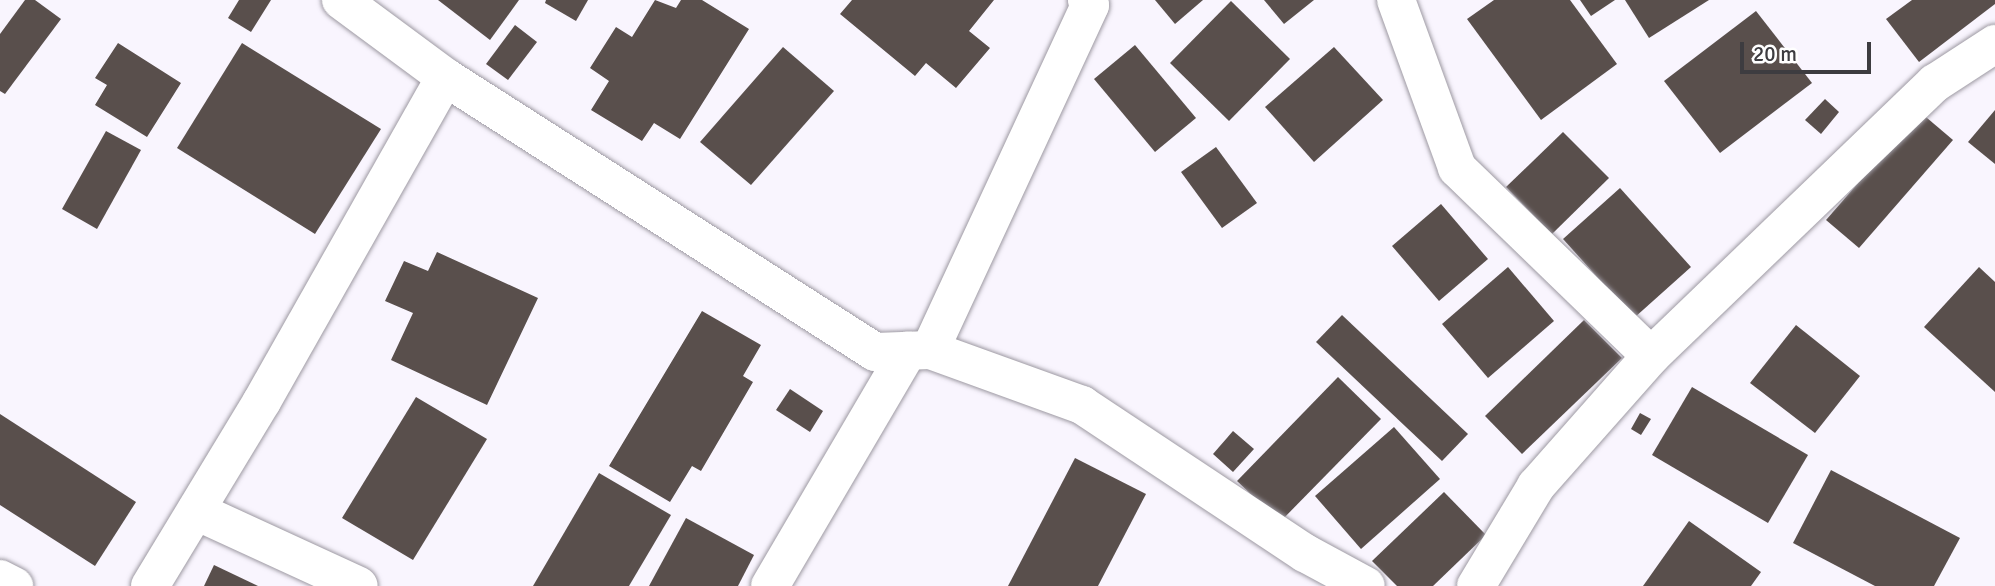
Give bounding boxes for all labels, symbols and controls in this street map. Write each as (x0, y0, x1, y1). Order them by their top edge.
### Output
scale bar (1743, 28, 1874, 72)
text: 20 m (1753, 41, 1797, 67)

